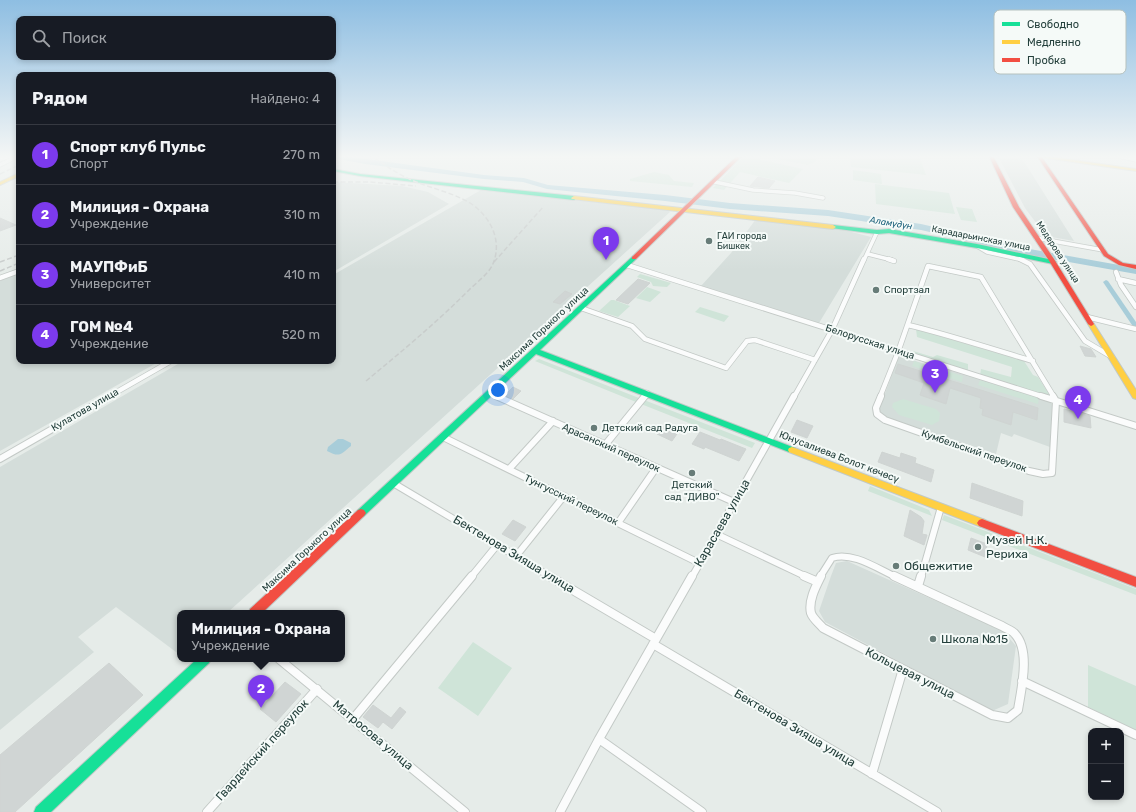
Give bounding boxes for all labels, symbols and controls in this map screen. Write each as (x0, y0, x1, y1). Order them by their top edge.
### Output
legend (994, 10, 1126, 74)
search box (16, 16, 336, 60)
text: Свободно (1027, 18, 1079, 31)
icon: search (30, 27, 52, 49)
text: Поиск (62, 29, 107, 47)
text: Медленно (1027, 36, 1081, 49)
text: Пробка (1027, 54, 1066, 67)
text: Рядом (32, 88, 88, 108)
text: Найдено: 4 (251, 91, 320, 106)
text: Спорт клуб Пульс (70, 138, 206, 156)
text: 1 (42, 147, 48, 162)
text: 270 m (283, 147, 320, 162)
text: Спорт (70, 156, 108, 171)
text: Милиция - Охрана (70, 198, 209, 216)
text: 2 (41, 207, 49, 222)
text: 310 m (284, 207, 320, 222)
water label: Аламүдүн (868, 215, 913, 231)
text: Учреждение (70, 216, 148, 231)
street label: Медерова улица (1034, 219, 1082, 285)
street label: Карадарьинская улица (931, 224, 1031, 252)
pin: 1 (593, 227, 619, 260)
place label: ГАИ города Бишкек (717, 231, 766, 251)
marker: ГАИ города Бишкек (704, 236, 714, 246)
text: МАУПФиБ (70, 258, 147, 276)
text: 3 (41, 267, 49, 282)
text: 410 m (284, 267, 320, 282)
text: Университет (70, 276, 151, 291)
street label: Максима Горького улица (497, 284, 591, 374)
place label: Спортзал (884, 284, 930, 296)
marker: Спортзал (871, 285, 881, 295)
text: ГОМ №4 (70, 318, 133, 336)
street label: Белорусская улица (824, 322, 916, 362)
text: 4 (41, 327, 49, 342)
text: 520 m (282, 327, 320, 342)
text: Учреждение (70, 336, 148, 351)
pin: 3 (922, 360, 948, 393)
your location (488, 380, 508, 400)
street label: Кулатова улица (49, 386, 121, 434)
pin: 4 (1065, 386, 1091, 419)
street label: Арасанский переулок (560, 421, 662, 475)
place label: Детский сад Радуга (602, 422, 698, 434)
marker: Детский сад Радуга (589, 423, 599, 433)
street label: Кумбельский переулок (920, 427, 1029, 475)
street label: Юнусалиева Болот көчөсү (777, 429, 901, 486)
marker: Детский сад "ДИВО" (687, 468, 697, 478)
street label: Тунгусский переулок (522, 472, 620, 528)
street label: Карасаева улица (691, 477, 753, 569)
place label: Детский сад "ДИВО" (665, 479, 720, 503)
street label: Максима Горького улица (260, 505, 354, 595)
street label: Бектенова Зияша улица (451, 512, 577, 596)
place label: Музей Н.К. Рериха (986, 533, 1047, 561)
marker: Музей Н.К. Рериха (973, 542, 983, 552)
place label: Общежитие (904, 559, 973, 573)
marker: Общежитие (891, 561, 901, 571)
popup (177, 610, 345, 662)
text: Милиция - Охрана (191, 620, 331, 638)
place label: Школа №15 (941, 632, 1008, 646)
marker: Школа №15 (928, 634, 938, 644)
text: Учреждение (191, 638, 270, 653)
street label: Кольцевая улица (863, 644, 957, 702)
pin: 2 (248, 675, 274, 708)
street label: Бектенова Зияша улица (732, 686, 858, 770)
street label: Гвардейский переулок (213, 696, 312, 804)
street label: Матросова улица (330, 697, 416, 773)
map controls (1088, 728, 1124, 800)
button: + (1088, 728, 1124, 764)
button: − (1088, 764, 1124, 800)

